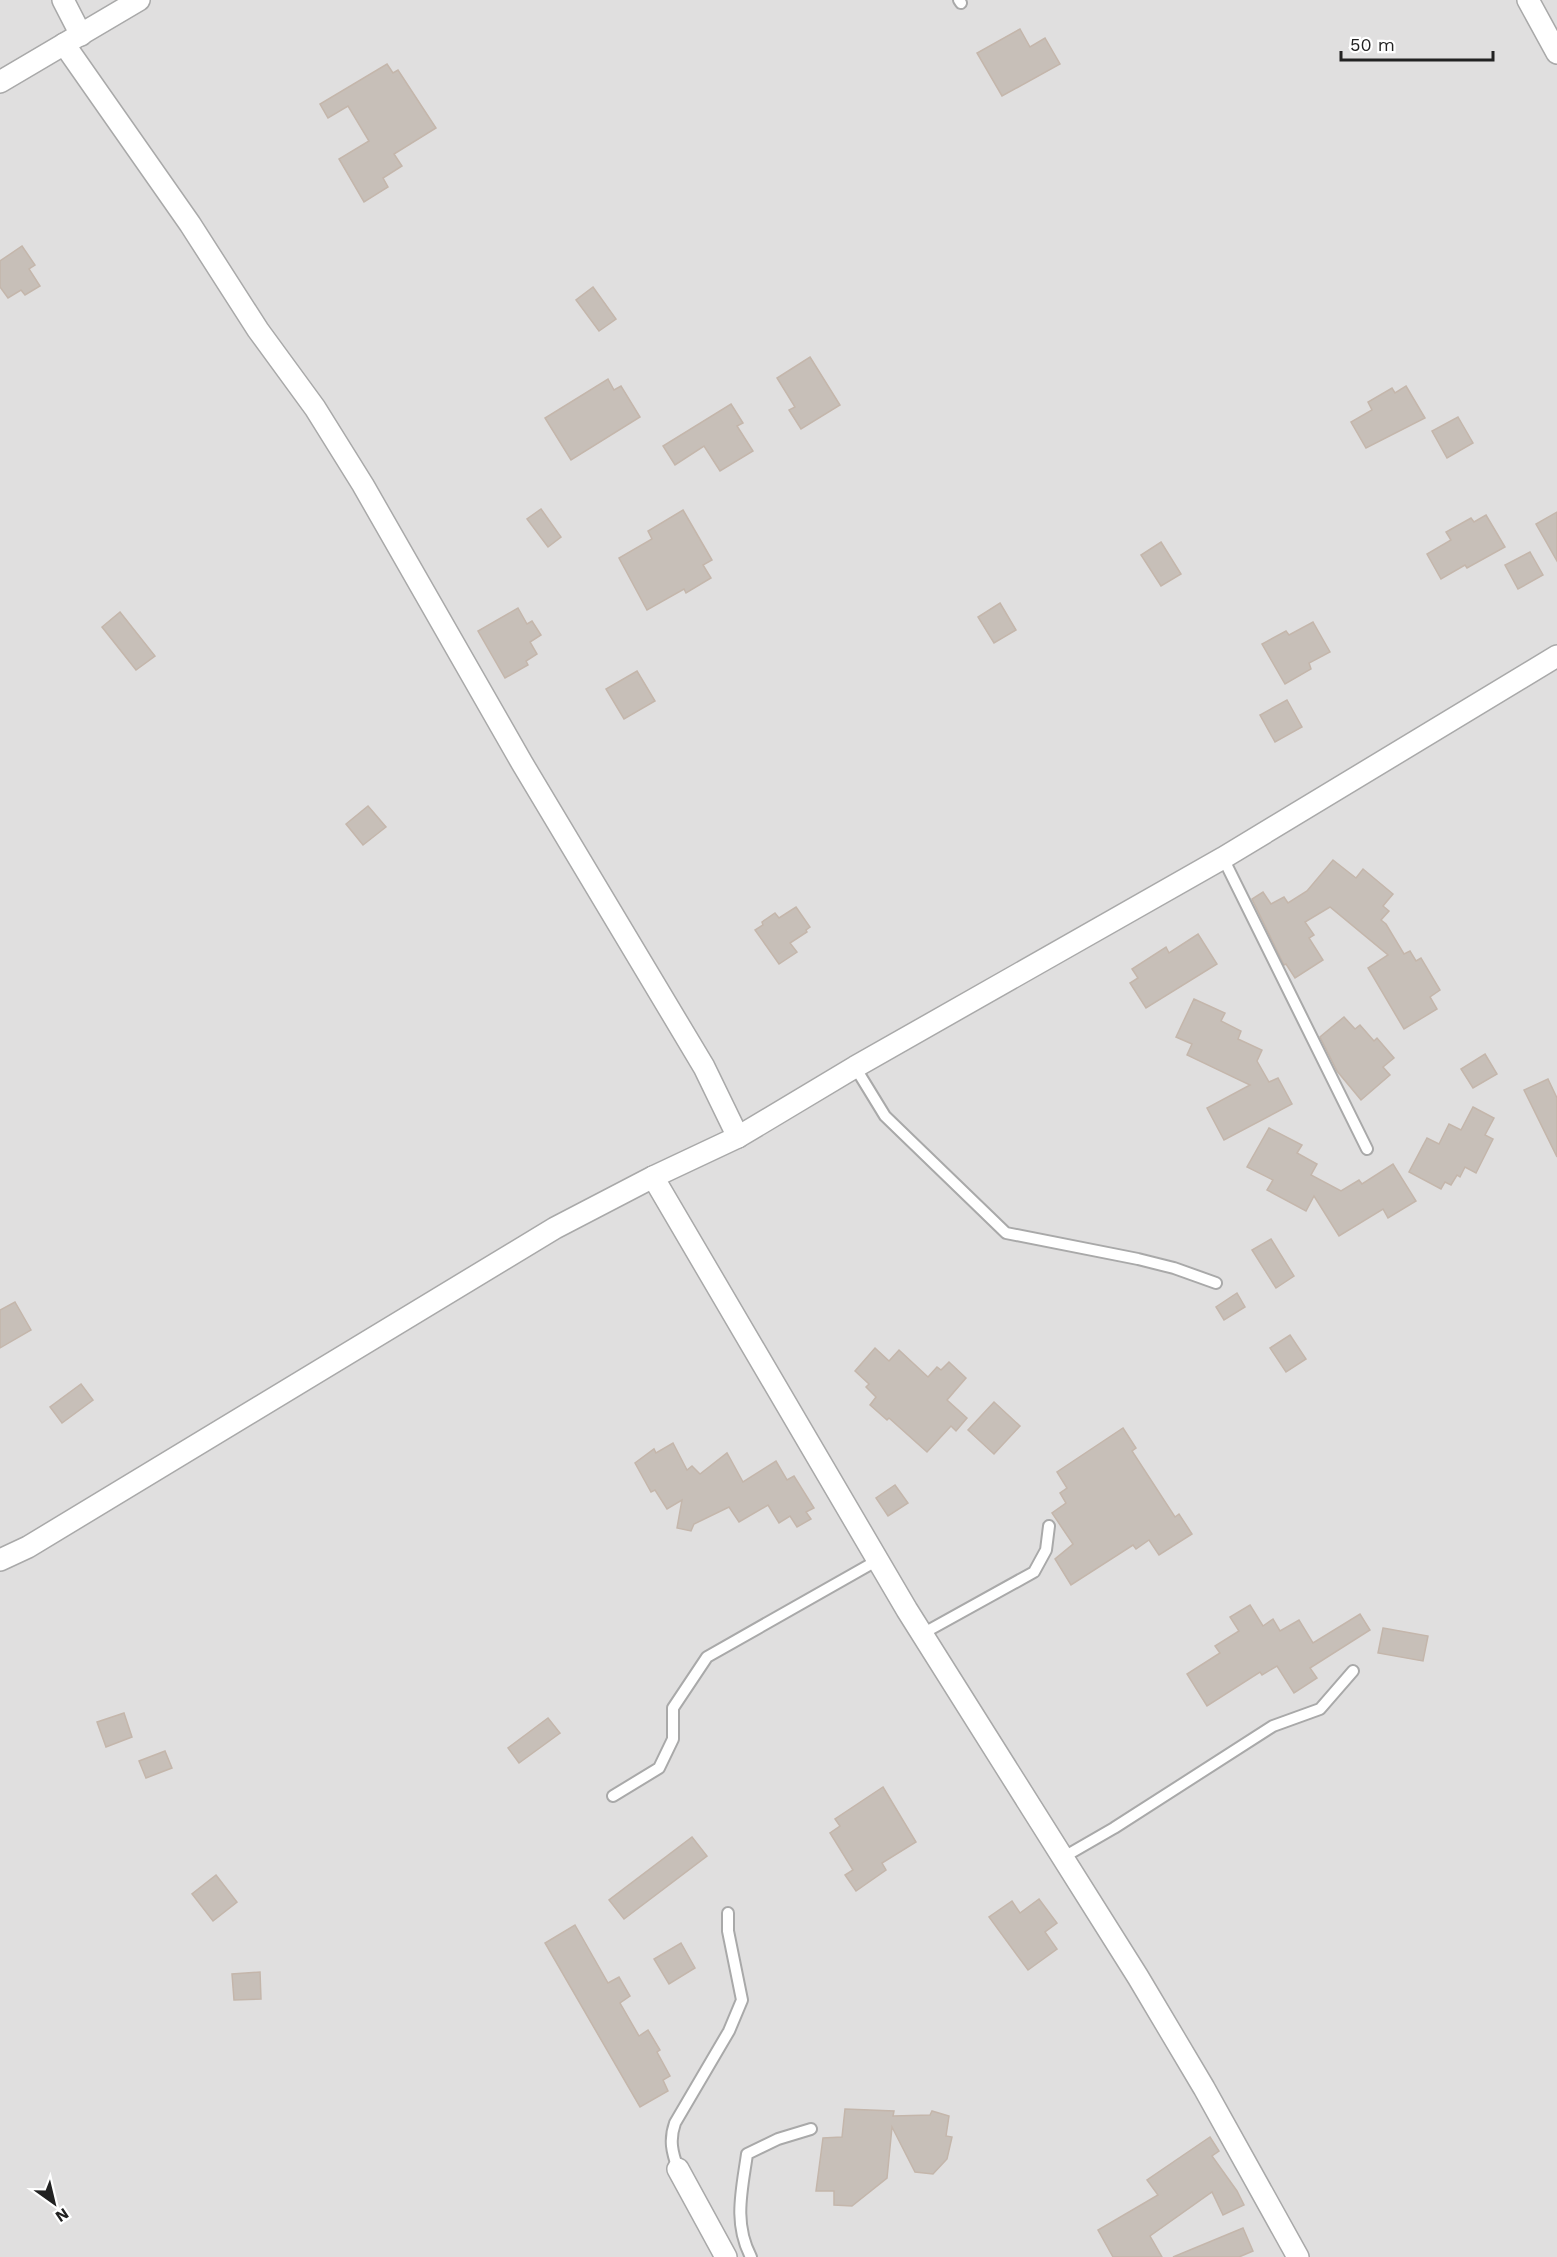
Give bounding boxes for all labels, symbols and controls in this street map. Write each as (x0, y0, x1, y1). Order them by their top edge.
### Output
scale bar (1341, 24, 1492, 62)
text: 50 m (1350, 34, 1395, 55)
north arrow (24, 2173, 84, 2233)
text: N (52, 2204, 72, 2226)

